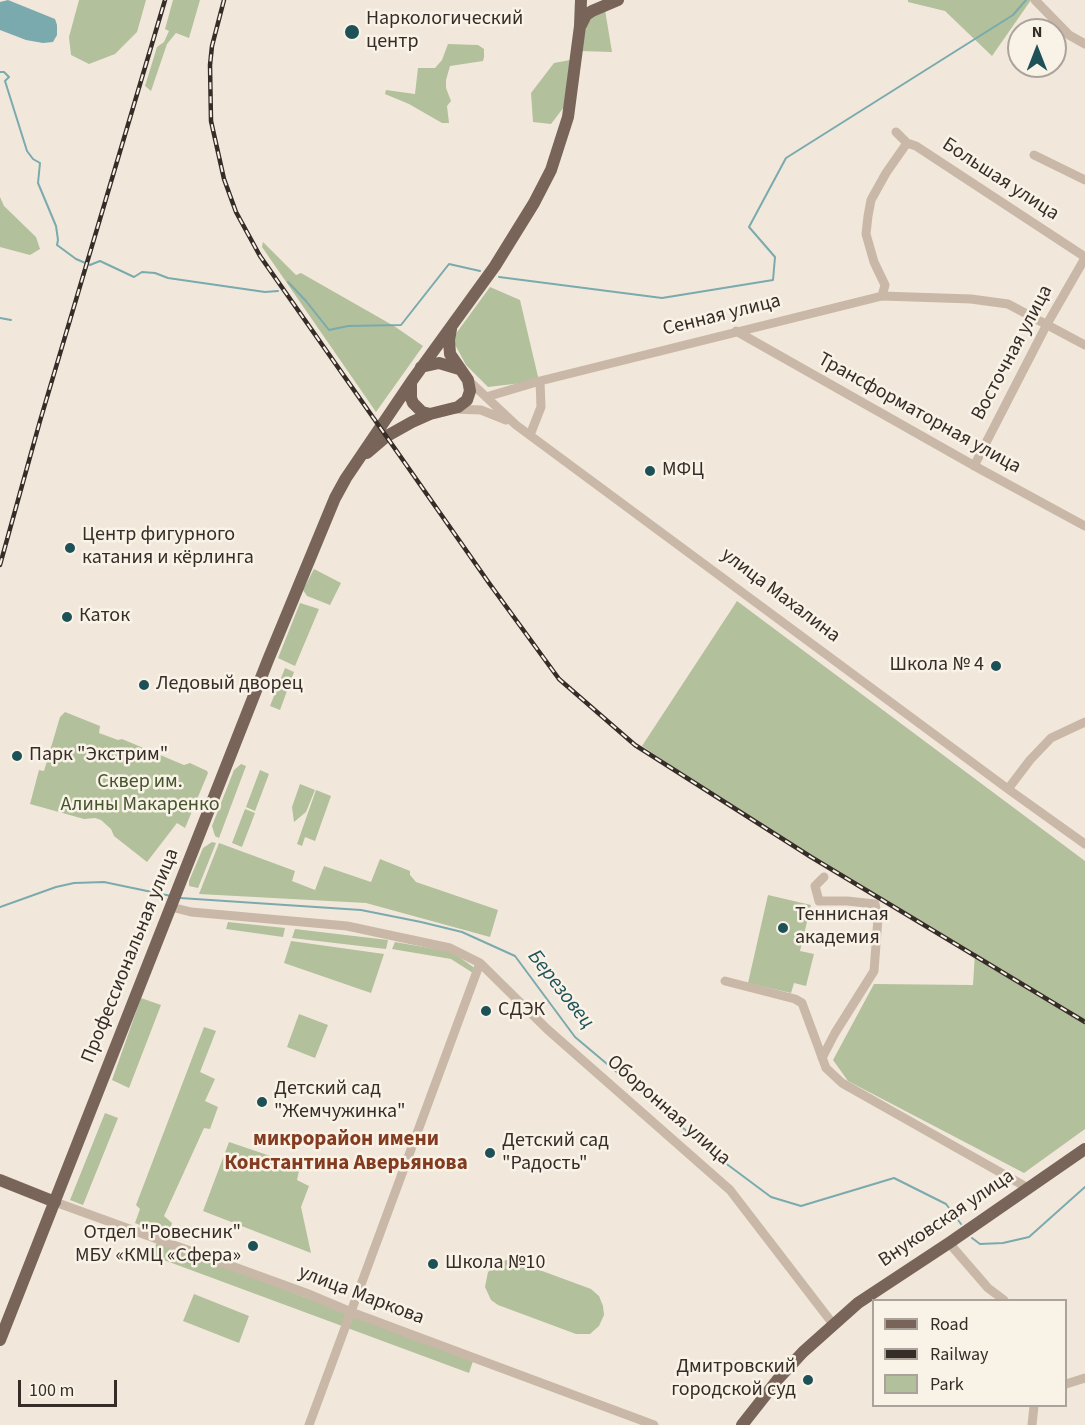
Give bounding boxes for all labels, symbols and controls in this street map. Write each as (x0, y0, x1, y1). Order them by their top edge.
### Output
place label: Наркологический центр (366, 8, 523, 55)
north arrow (1007, 18, 1067, 78)
text: N (1032, 21, 1042, 43)
marker: Наркологический центр (343, 23, 361, 41)
street label: Большая улица (937, 133, 1063, 227)
street label: Восточная улица (967, 281, 1059, 425)
street label: Сенная улица (661, 290, 783, 342)
street label: Трансформаторная улица (813, 348, 1025, 480)
place label: МФЦ (662, 459, 704, 483)
marker: МФЦ (643, 464, 657, 478)
place label: Центр фигурного катания и кёрлинга (82, 524, 254, 571)
marker: Центр фигурного катания и кёрлинга (63, 541, 77, 555)
street label: улица Махалина (716, 543, 844, 649)
place label: Каток (79, 605, 130, 629)
marker: Каток (60, 610, 74, 624)
place label: Школа № 4 (890, 654, 984, 678)
marker: Школа № 4 (989, 659, 1003, 673)
place label: Ледовый дворец (156, 673, 303, 697)
marker: Ледовый дворец (137, 678, 151, 692)
place label: Парк "Экстрим" (29, 744, 168, 768)
marker: Парк "Экстрим" (10, 749, 24, 763)
park label: Сквер им. Алины Макаренко (61, 771, 219, 818)
street label: Профессиональная улица (77, 845, 185, 1067)
place label: Теннисная академия (795, 904, 889, 951)
marker: Теннисная академия (776, 921, 790, 935)
water label: Березовец (521, 945, 599, 1035)
place label: СДЭК (498, 999, 545, 1023)
marker: СДЭК (479, 1004, 493, 1018)
street label: Оборонная улица (601, 1051, 735, 1171)
place label: Детский сад "Жемчужинка" (274, 1078, 406, 1125)
marker: Детский сад "Жемчужинка" (255, 1095, 269, 1109)
district label: микрорайон имени Константина Аверьянова (224, 1127, 468, 1177)
place label: Детский сад "Радость" (502, 1130, 609, 1177)
marker: Детский сад "Радость" (483, 1146, 497, 1160)
street label: Внуковская улица (875, 1165, 1019, 1273)
place label: Отдел "Ровесник" МБУ «КМЦ «Сфера» (75, 1222, 241, 1269)
marker: Отдел "Ровесник" МБУ «КМЦ «Сфера» (246, 1239, 260, 1253)
place label: Школа №10 (445, 1252, 545, 1276)
marker: Школа №10 (426, 1257, 440, 1271)
street label: улица Маркова (295, 1261, 427, 1331)
legend (872, 1299, 1067, 1407)
text: Road (930, 1312, 969, 1337)
text: Railway (930, 1342, 989, 1367)
place label: Дмитровский городской суд (671, 1356, 796, 1403)
scale bar (21, 1368, 120, 1406)
text: Park (930, 1372, 964, 1397)
marker: Дмитровский городской суд (801, 1373, 815, 1387)
text: 100 m (29, 1378, 74, 1403)

